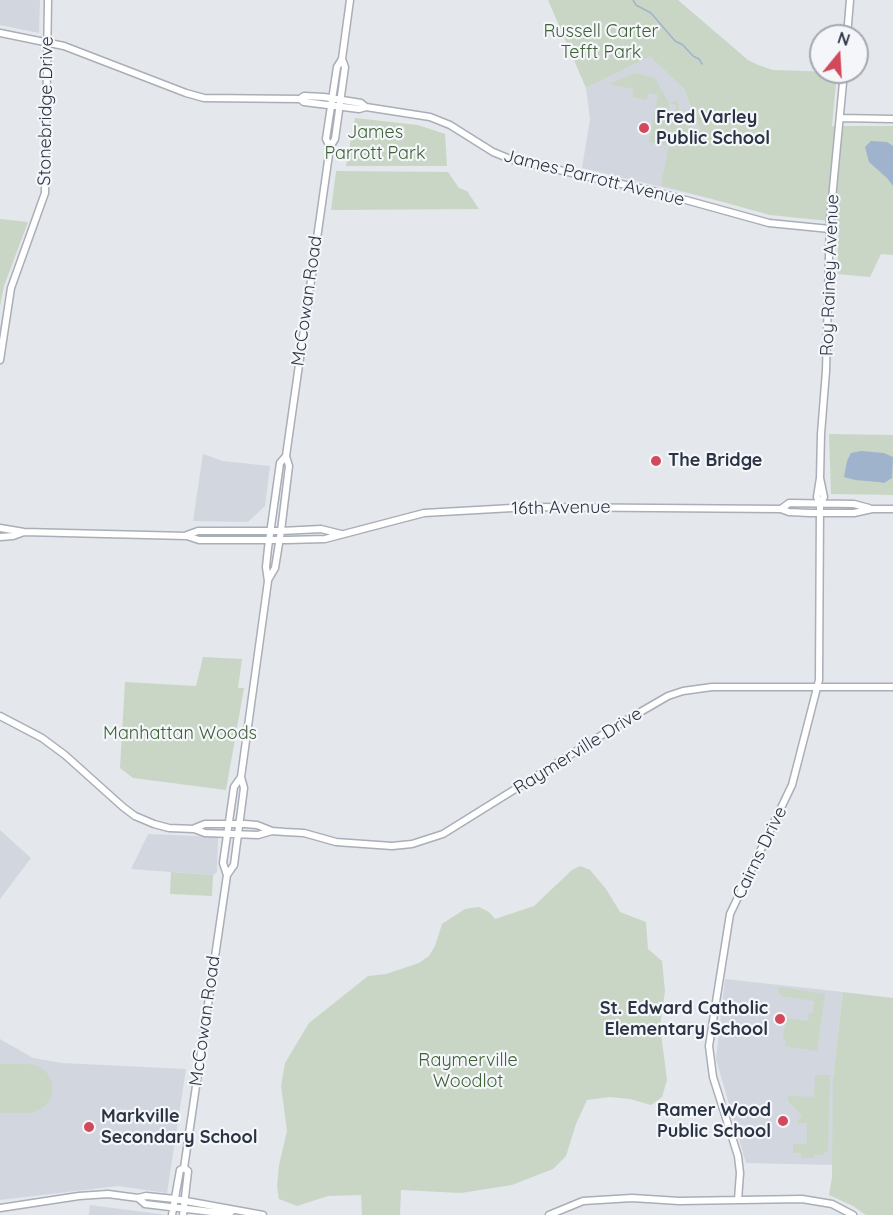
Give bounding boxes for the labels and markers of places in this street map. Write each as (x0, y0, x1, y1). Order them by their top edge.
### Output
place label: Fred Varley Public School (656, 107, 770, 150)
marker: Fred Varley Public School (637, 121, 651, 135)
place label: The Bridge (668, 450, 762, 472)
marker: The Bridge (649, 454, 663, 468)
place label: St. Edward Catholic Elementary School (600, 998, 768, 1040)
marker: St. Edward Catholic Elementary School (773, 1012, 787, 1026)
place label: Ramer Wood Public School (657, 1100, 771, 1142)
place label: Markville Secondary School (101, 1106, 258, 1148)
marker: Ramer Wood Public School (776, 1114, 790, 1128)
marker: Markville Secondary School (82, 1120, 96, 1134)

